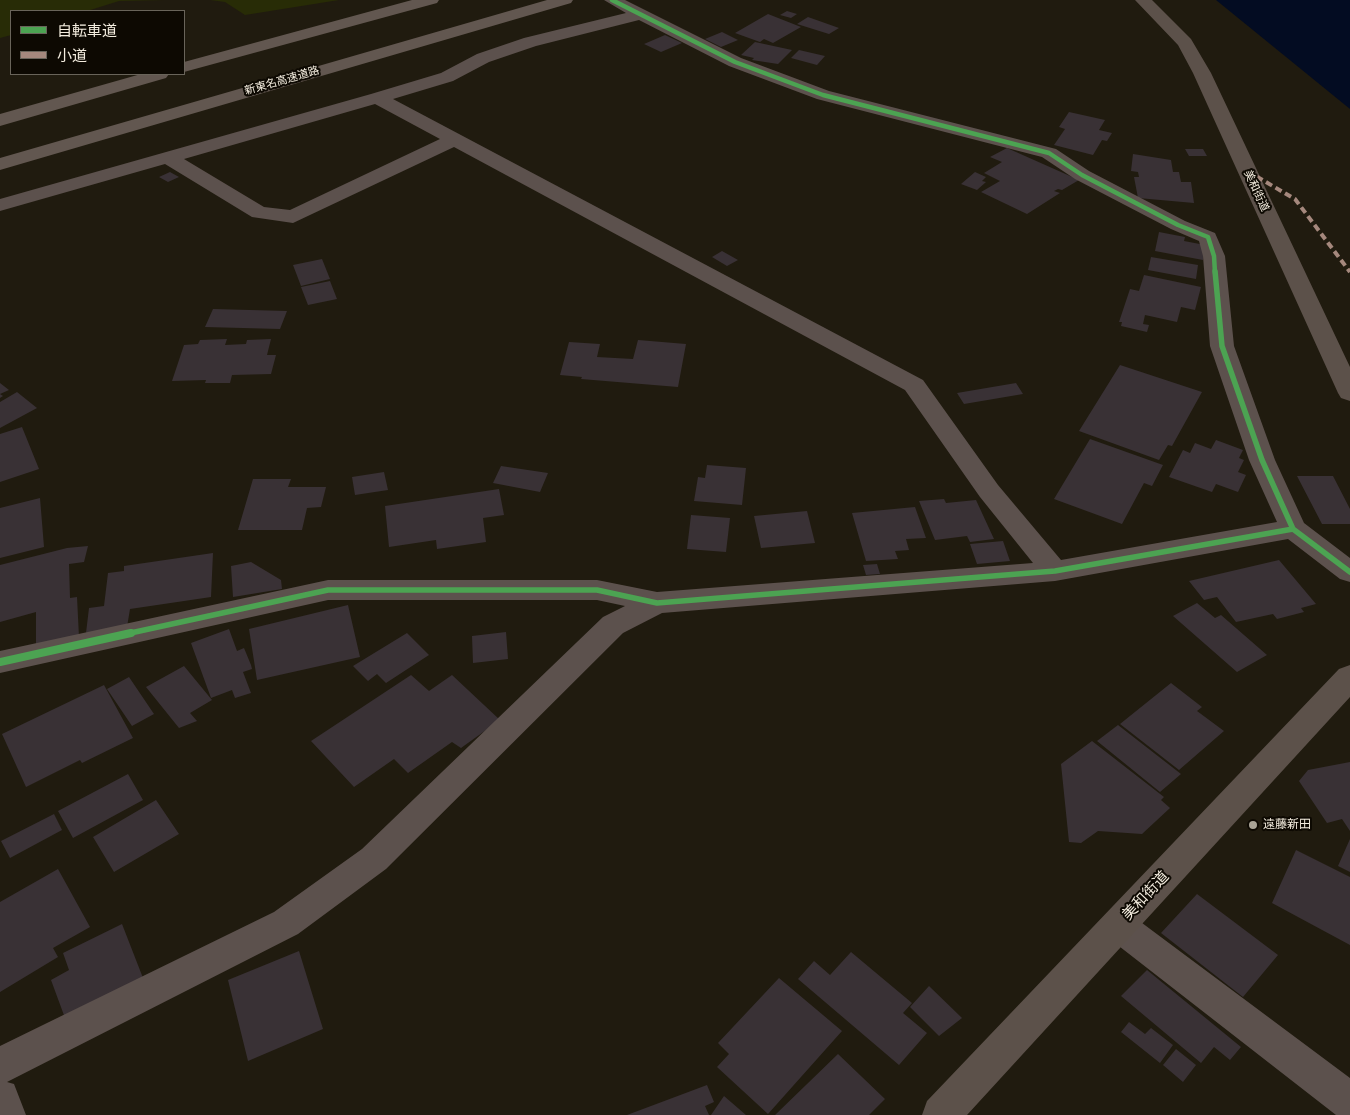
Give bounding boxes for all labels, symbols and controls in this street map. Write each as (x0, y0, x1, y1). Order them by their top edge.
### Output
legend (10, 10, 185, 75)
text: 自転車道 (57, 22, 117, 39)
text: 小道 (57, 47, 87, 64)
street label: 新東名高速道路 (243, 64, 321, 98)
street label: 美和街道 (1241, 168, 1271, 214)
place label: 遠藤新田 (1263, 818, 1311, 832)
marker: 遠藤新田 (1247, 819, 1259, 831)
street label: 美和街道 (1119, 868, 1173, 924)

